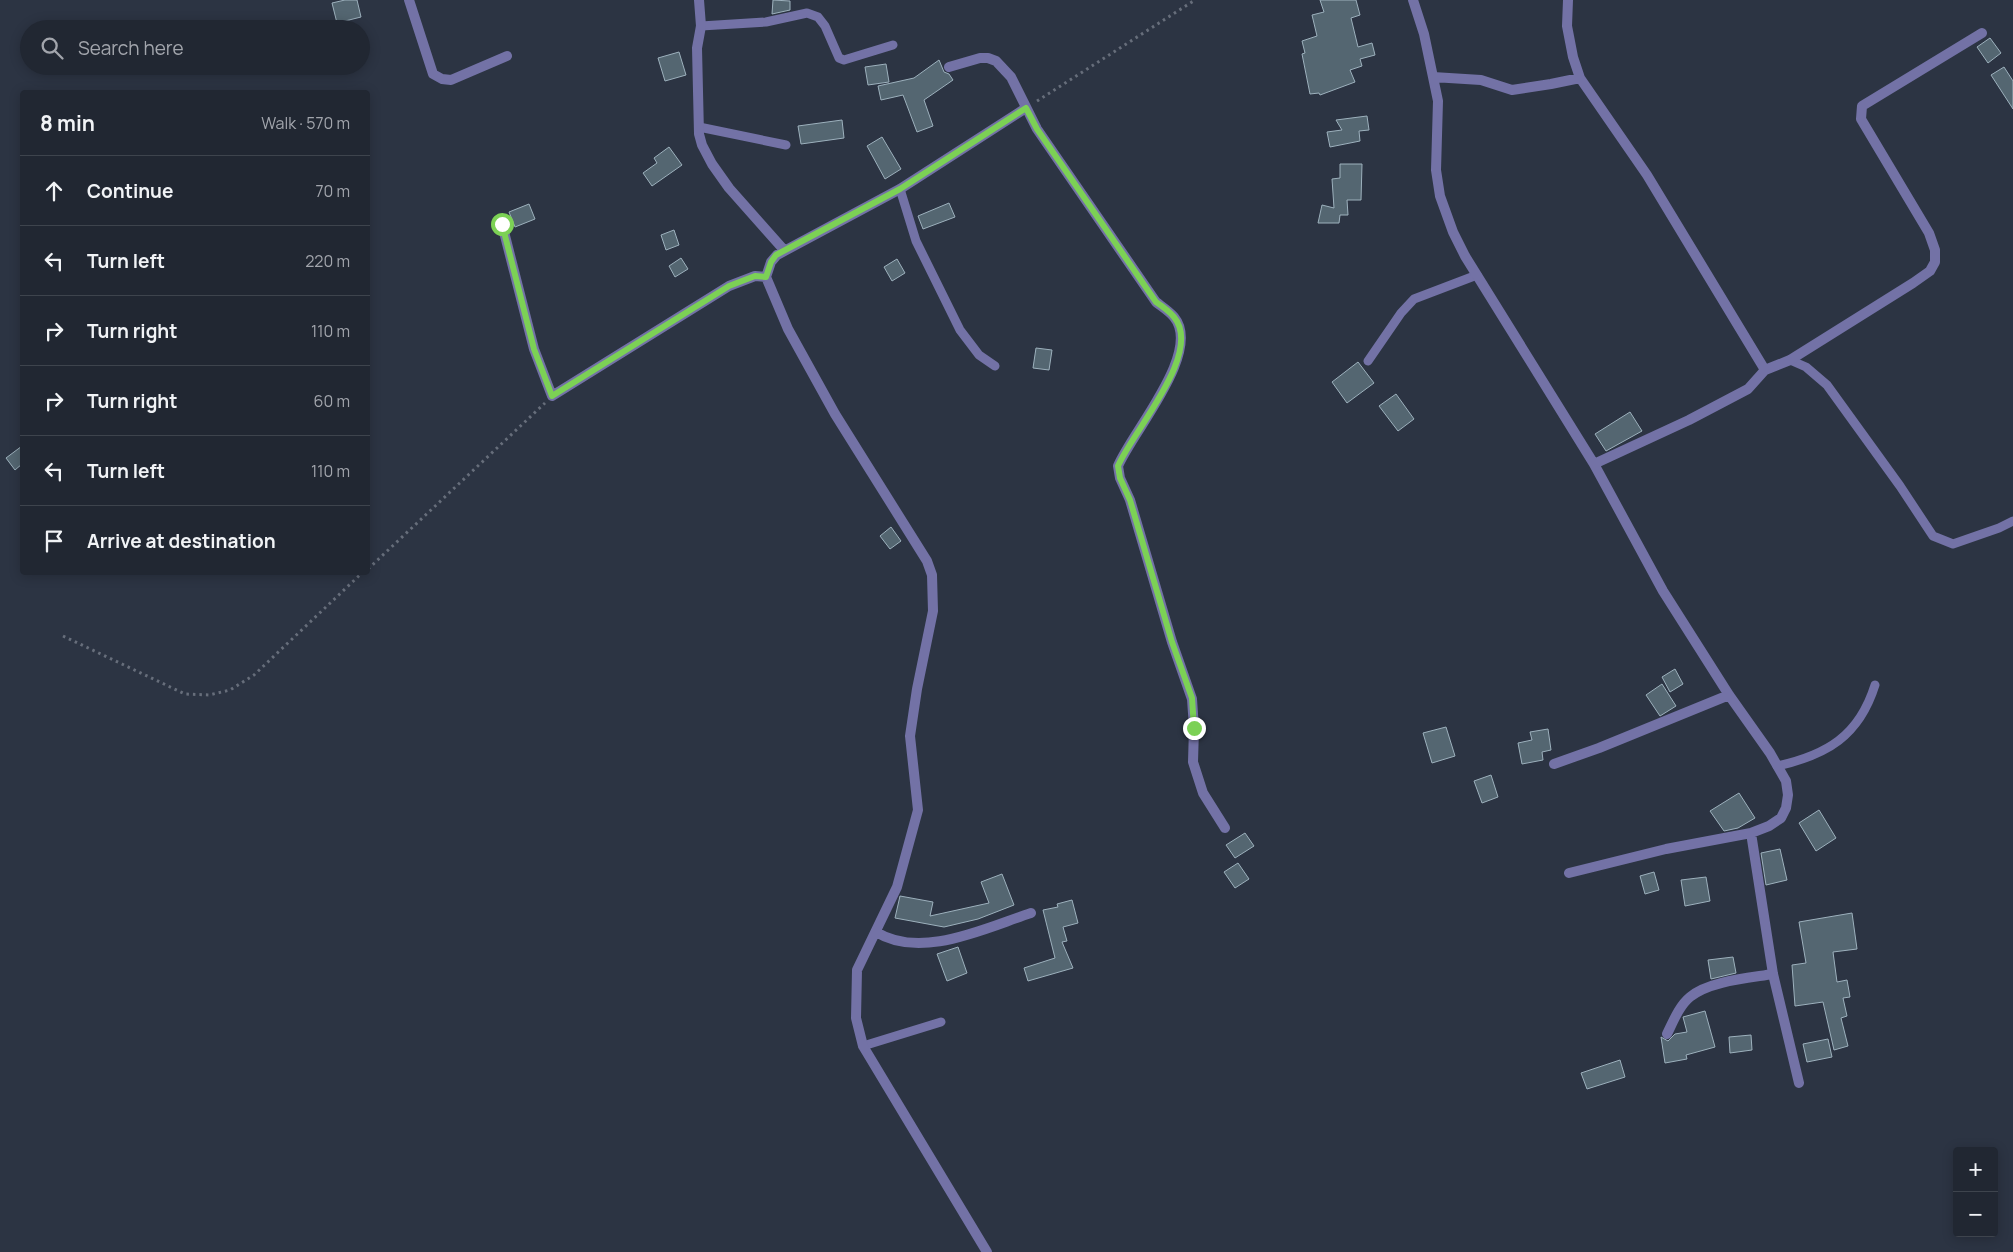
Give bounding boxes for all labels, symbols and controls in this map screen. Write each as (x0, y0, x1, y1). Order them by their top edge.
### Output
search box (20, 20, 370, 75)
icon: search (38, 34, 66, 62)
text: Search here (78, 35, 184, 61)
text: 8 min (40, 109, 95, 137)
text: Walk · 570 m (261, 112, 350, 134)
icon: ahead (40, 177, 68, 205)
text: Continue (87, 178, 173, 204)
text: 70 m (315, 180, 350, 202)
route start (491, 213, 514, 236)
icon: left (40, 247, 68, 275)
text: Turn left (87, 248, 165, 274)
text: 220 m (305, 250, 350, 272)
icon: right (40, 317, 68, 345)
text: Turn right (87, 318, 177, 344)
text: 110 m (311, 320, 350, 342)
icon: right (40, 387, 68, 415)
text: Turn right (87, 388, 177, 414)
text: 60 m (314, 390, 350, 412)
icon: left (40, 457, 68, 485)
text: Turn left (87, 458, 165, 484)
text: 110 m (311, 460, 350, 482)
icon: arrive (40, 527, 68, 555)
text: Arrive at destination (87, 528, 276, 554)
route end (1183, 717, 1206, 740)
map controls (1953, 1147, 1998, 1237)
button: + (1953, 1147, 1998, 1192)
button: − (1953, 1192, 1998, 1237)

